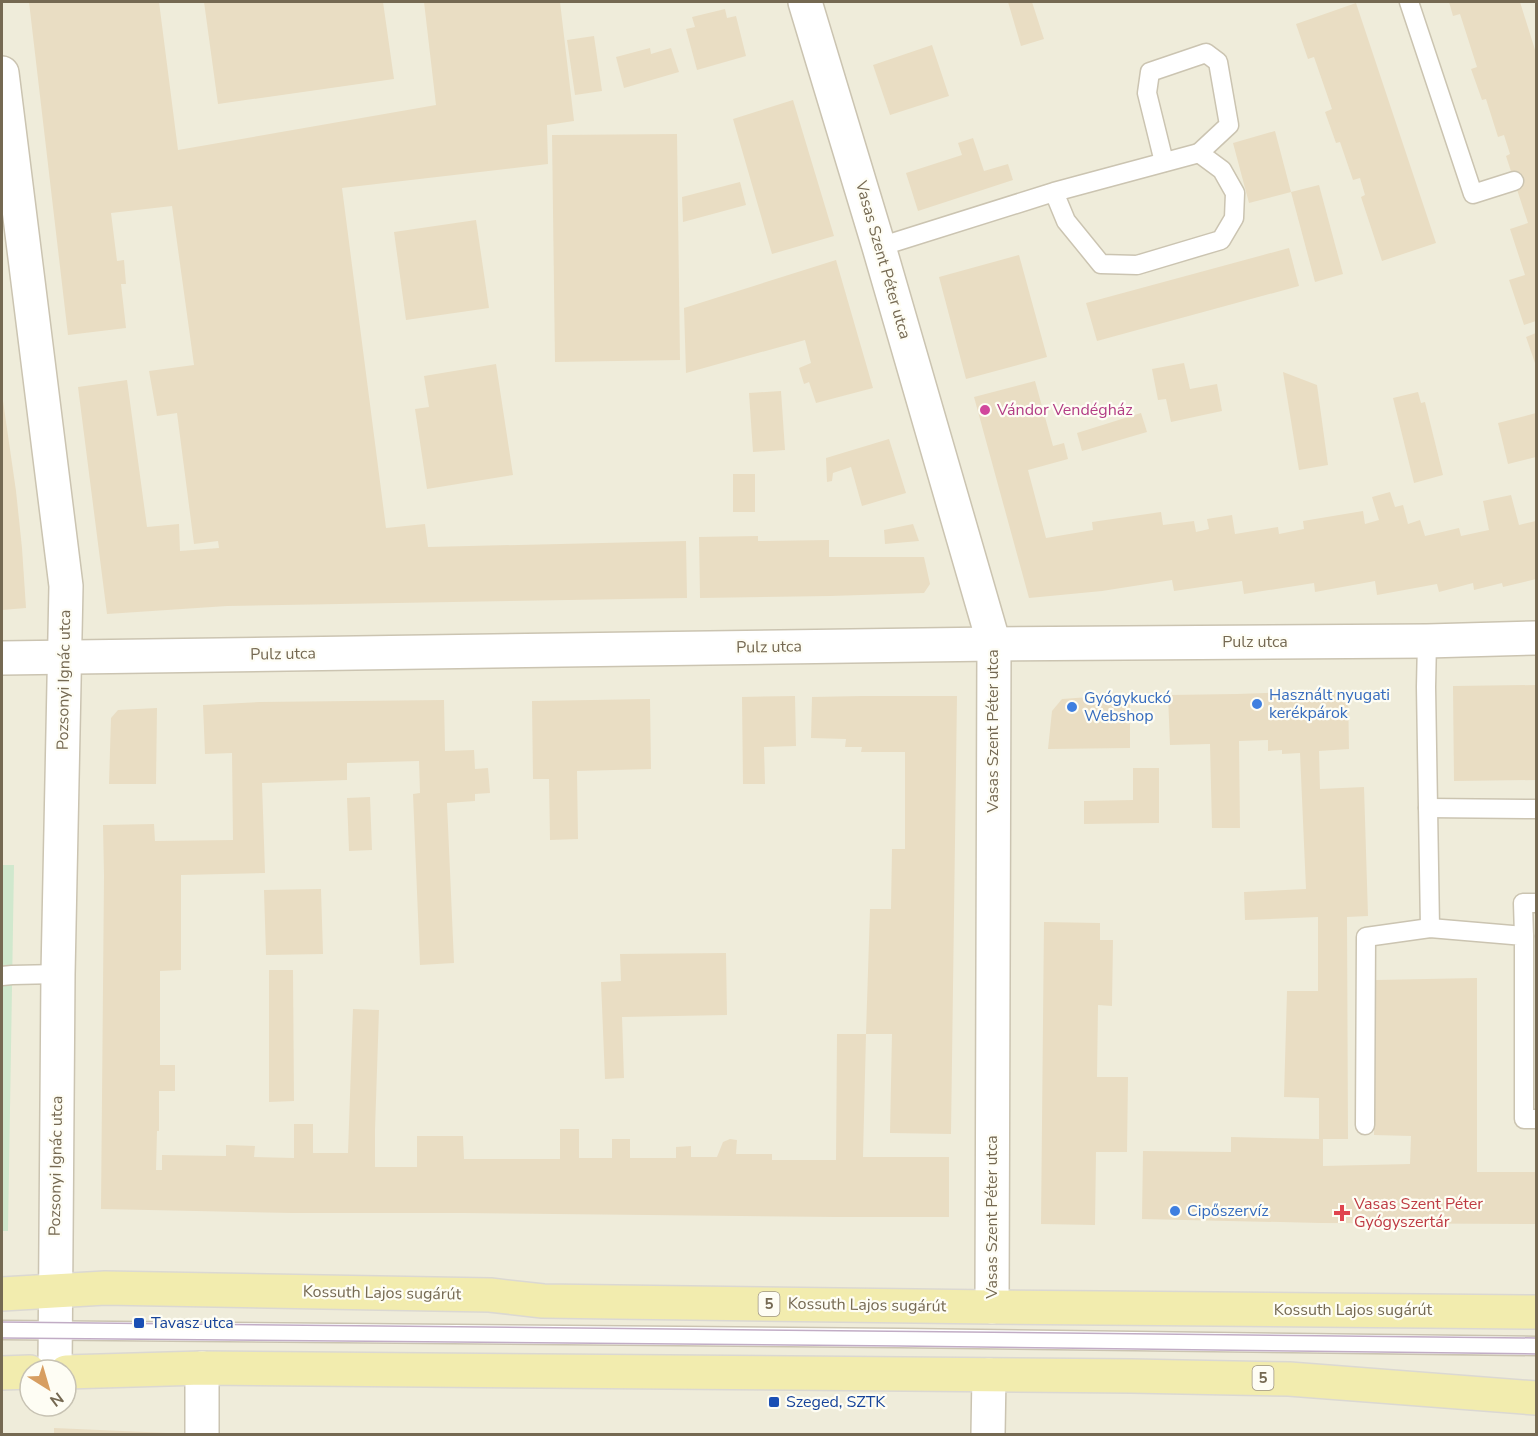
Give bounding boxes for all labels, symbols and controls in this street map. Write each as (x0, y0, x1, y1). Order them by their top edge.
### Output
street label: Vasas Szent Péter utca (850, 177, 916, 342)
place label: Vándor Vendégház (996, 399, 1133, 421)
marker: Vándor Vendégház (978, 403, 992, 417)
street label: Pozsonyi Ignác utca (52, 610, 76, 750)
street label: Pulz utca (1222, 631, 1288, 653)
street label: Pulz utca (736, 635, 802, 659)
street label: Pulz utca (250, 642, 316, 666)
street label: Vasas Szent Péter utca (982, 649, 1004, 814)
place label: Használt nyugati kerékpárok (1269, 684, 1390, 724)
place label: Gyógykuckó Webshop (1084, 687, 1171, 727)
marker: Használt nyugati kerékpárok (1250, 697, 1264, 711)
marker: Gyógykuckó Webshop (1065, 700, 1079, 714)
street label: Pozsonyi Ignác utca (44, 1096, 68, 1236)
street label: Vasas Szent Péter utca (981, 1135, 1003, 1300)
place label: Vasas Szent Péter Gyógyszertár (1353, 1193, 1483, 1233)
place label: Cipőszervíz (1187, 1200, 1269, 1222)
marker: Cipőszervíz (1168, 1204, 1182, 1218)
marker: Vasas Szent Péter Gyógyszertár (1335, 1206, 1349, 1220)
street label: Kossuth Lajos sugárút (303, 1281, 462, 1305)
road number: 5 (758, 1292, 780, 1316)
street label: Kossuth Lajos sugárút (788, 1293, 947, 1317)
street label: Kossuth Lajos sugárút (1274, 1299, 1433, 1321)
place label: Tavasz utca (151, 1312, 234, 1334)
marker: Tavasz utca (132, 1316, 146, 1330)
north arrow (18, 1358, 78, 1418)
road number: 5 (1252, 1366, 1274, 1390)
text: N (45, 1387, 68, 1412)
place label: Szeged, SZTK (786, 1391, 886, 1413)
marker: Szeged, SZTK (767, 1395, 781, 1409)

